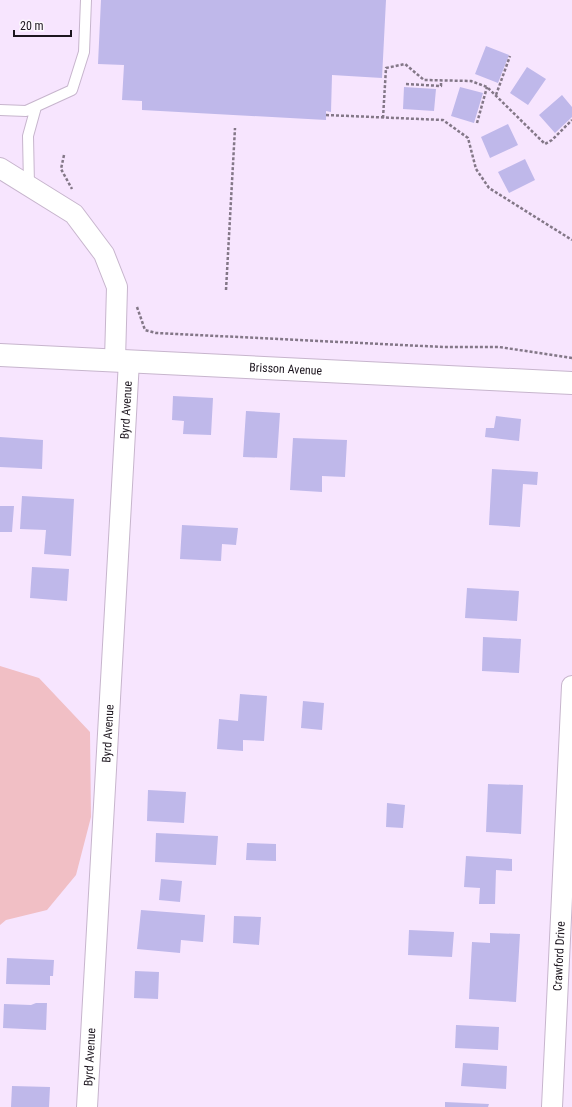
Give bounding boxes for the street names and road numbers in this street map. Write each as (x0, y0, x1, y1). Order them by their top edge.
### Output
street label: Brisson Avenue (249, 360, 323, 378)
street label: Byrd Avenue (118, 380, 135, 440)
street label: Byrd Avenue (99, 704, 117, 763)
street label: Crawford Drive (551, 921, 568, 991)
street label: Byrd Avenue (81, 1027, 98, 1087)

